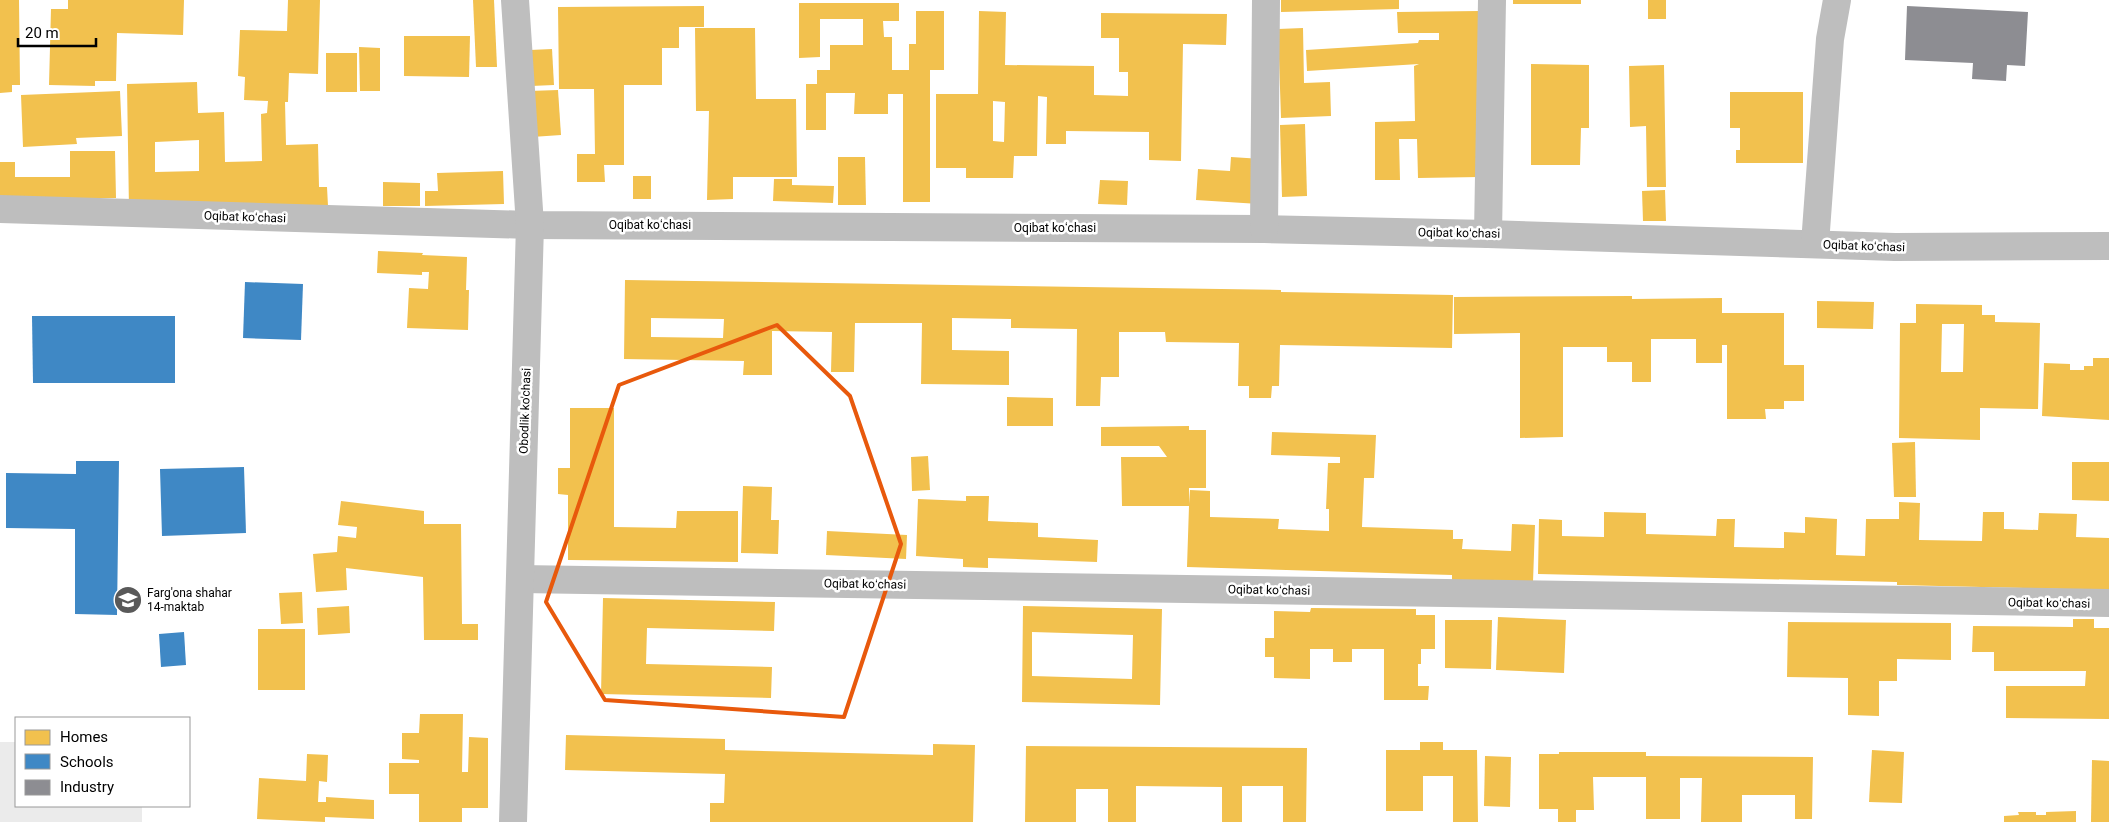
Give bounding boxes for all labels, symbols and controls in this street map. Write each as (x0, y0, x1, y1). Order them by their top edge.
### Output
scale bar (18, 15, 95, 47)
text: 20 m (25, 24, 59, 42)
street label: Oqibat koʻchasi (204, 209, 286, 225)
street label: Oqibat koʻchasi (609, 218, 691, 232)
street label: Oqibat koʻchasi (1014, 221, 1096, 235)
street label: Oqibat koʻchasi (1418, 225, 1500, 241)
street label: Oqibat koʻchasi (1823, 238, 1905, 254)
street label: Obodlik ko'chasi (517, 368, 533, 454)
street label: Oqibat koʻchasi (824, 576, 906, 592)
street label: Oqibat koʻchasi (1228, 582, 1310, 598)
school or university icon: Farg'ona shahar 14-maktab (113, 585, 143, 615)
place label: Farg'ona shahar 14-maktab (147, 586, 232, 614)
street label: Oqibat koʻchasi (2008, 595, 2090, 611)
legend (15, 717, 190, 807)
text: Homes (60, 728, 108, 746)
text: Schools (60, 753, 114, 771)
text: Industry (60, 778, 114, 796)

